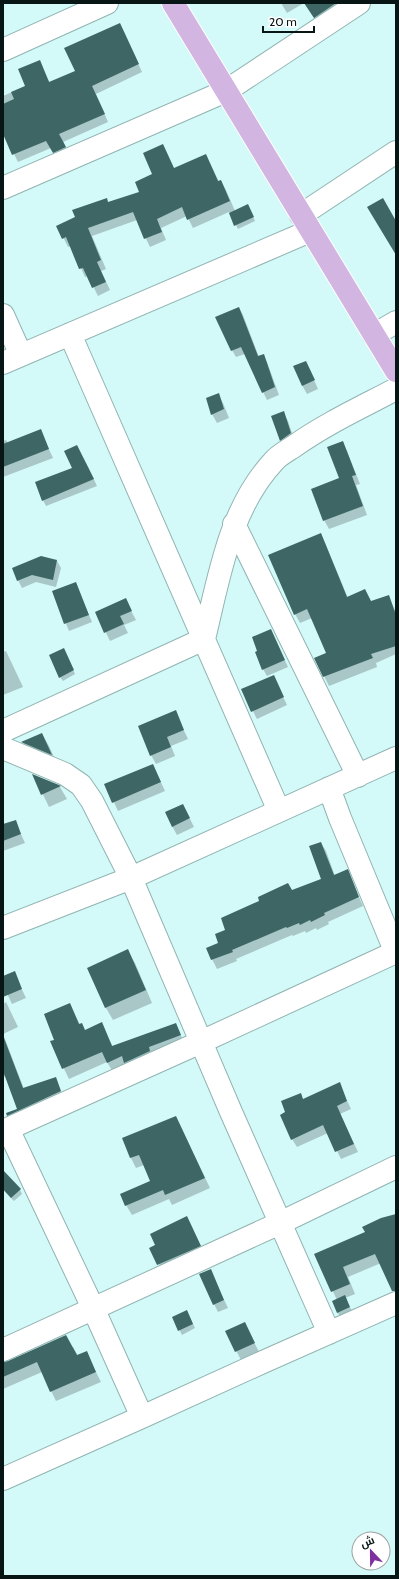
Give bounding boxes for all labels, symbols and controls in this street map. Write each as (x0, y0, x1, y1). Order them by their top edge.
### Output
scale bar (263, 8, 314, 34)
text: 20 m (269, 14, 297, 29)
north arrow (351, 1531, 391, 1571)
text: ش (358, 1533, 376, 1551)

